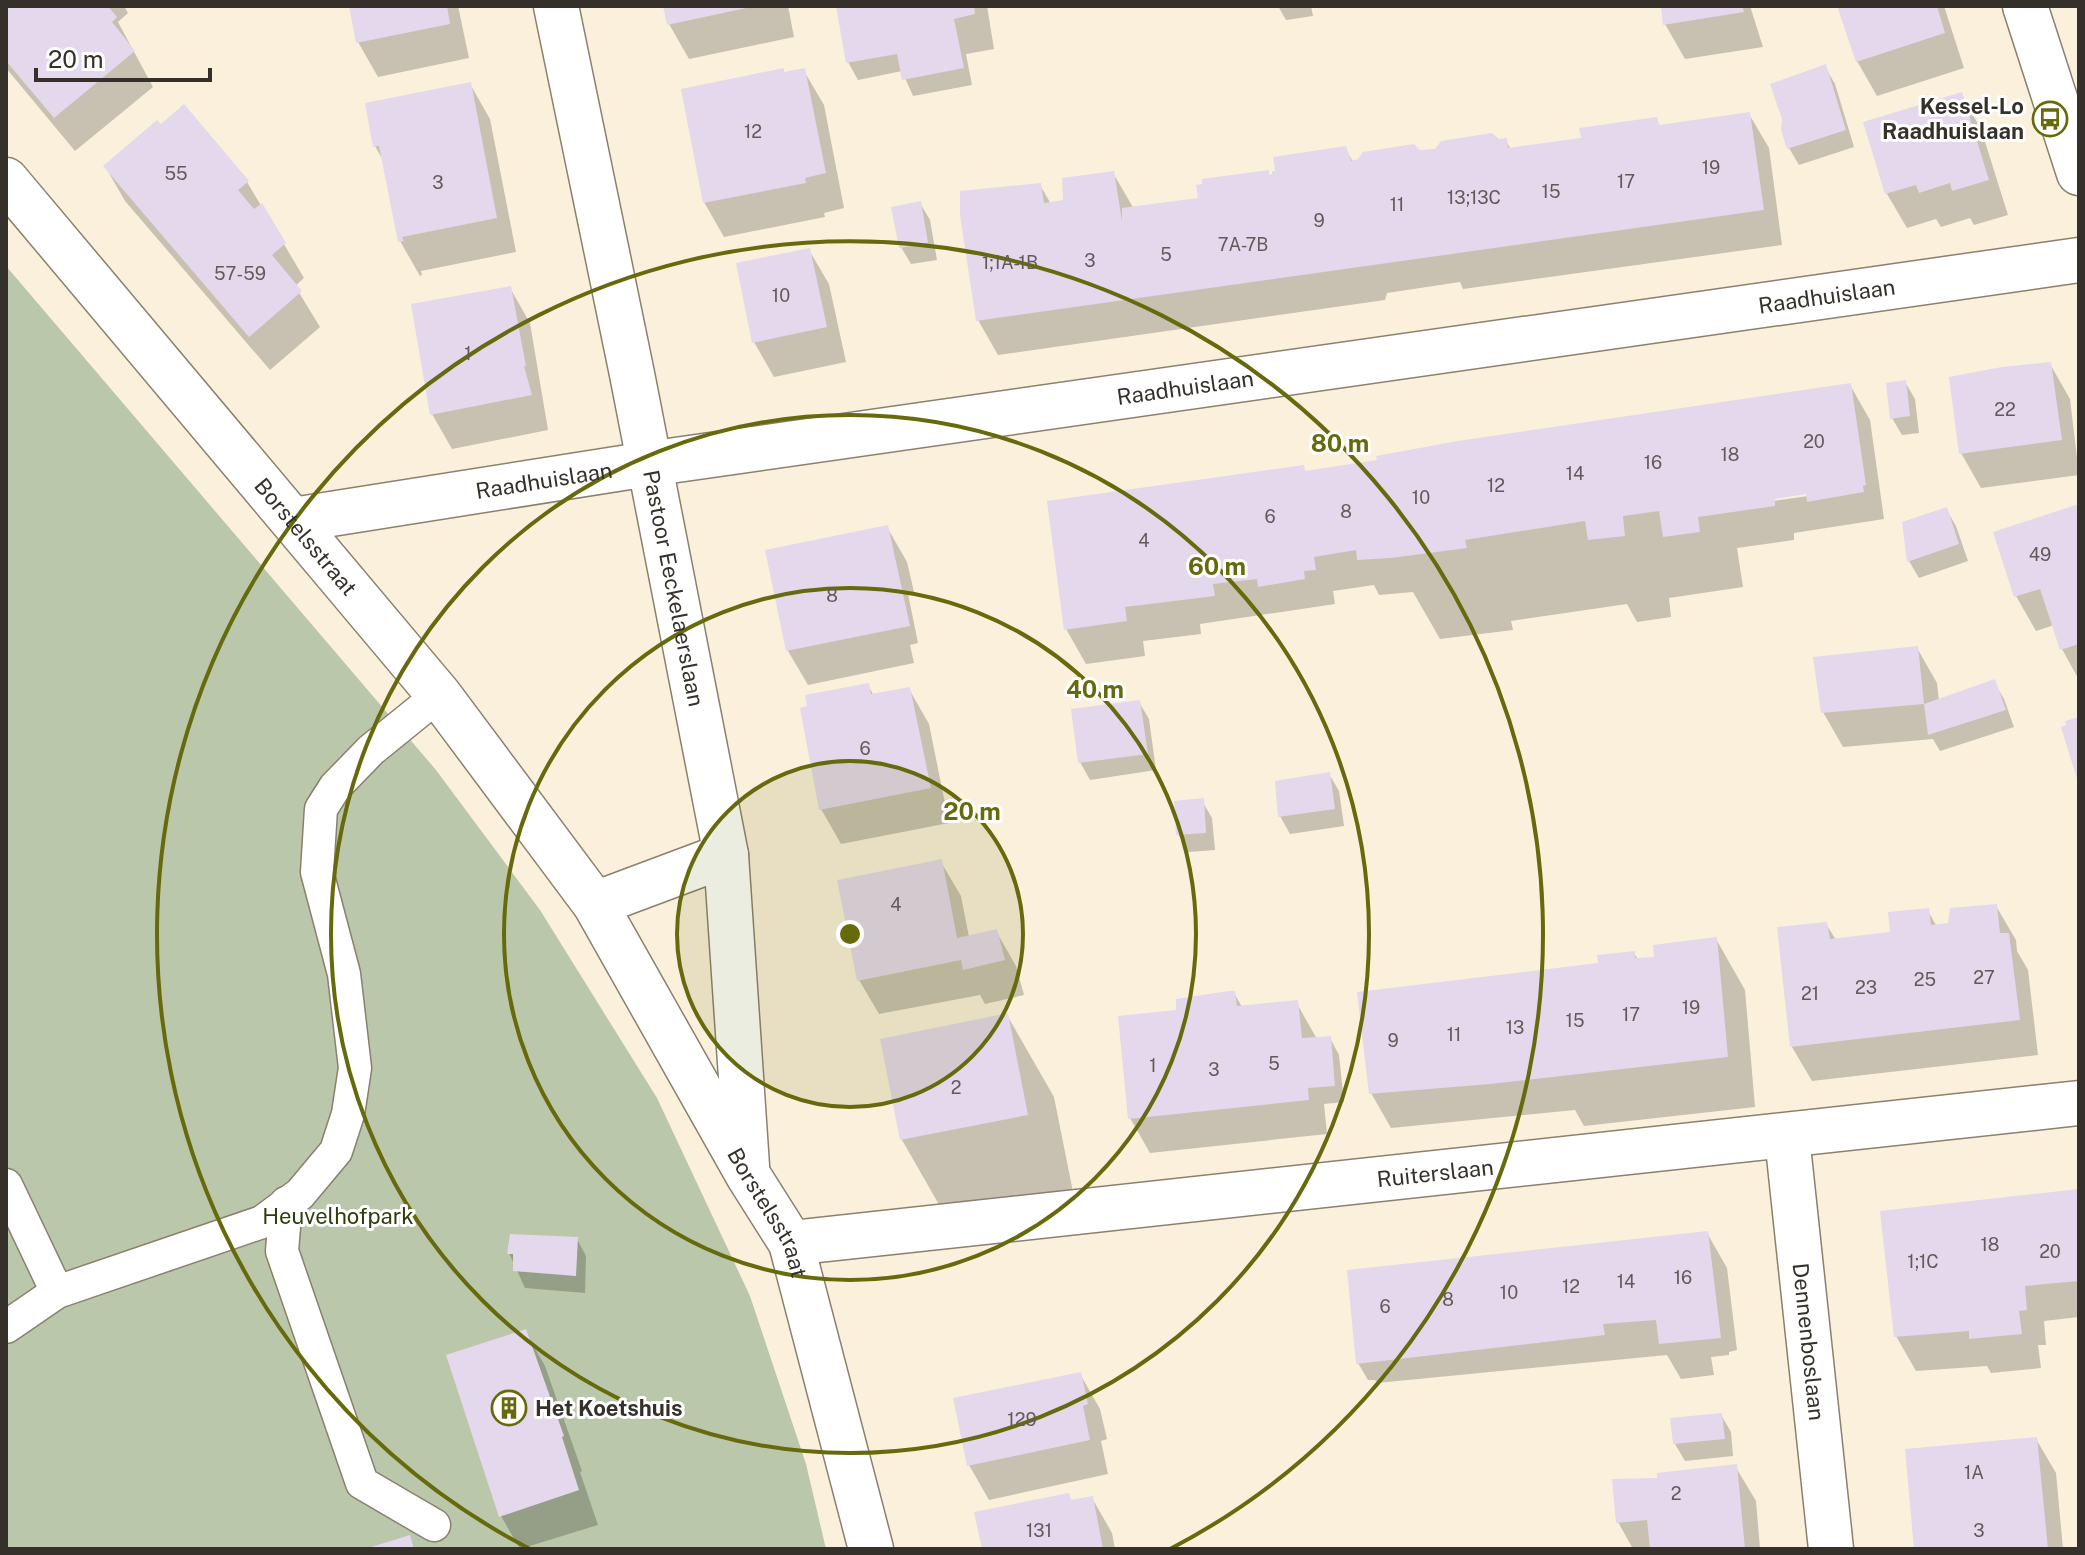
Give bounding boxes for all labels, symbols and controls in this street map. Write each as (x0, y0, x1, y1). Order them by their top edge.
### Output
scale bar (36, 32, 210, 82)
text: 20 m (48, 45, 104, 73)
place label: Kessel-Lo Raadhuislaan (1882, 93, 2024, 144)
bus stop icon: Kessel-Lo Raadhuislaan (2031, 100, 2069, 138)
house number: 12 (744, 121, 762, 142)
house number: 19 (1702, 157, 1720, 178)
house number: 55 (164, 163, 188, 184)
house number: 17 (1617, 171, 1635, 192)
house number: 3 (432, 172, 444, 193)
house number: 15 (1542, 181, 1560, 202)
house number: 13;13C (1447, 187, 1501, 208)
house number: 11 (1390, 194, 1404, 215)
house number: 9 (1313, 210, 1325, 231)
house number: 7A-7B (1218, 234, 1268, 255)
house number: 5 (1160, 244, 1172, 265)
house number: 3 (1084, 250, 1096, 271)
house number: 1;1A-1B (982, 252, 1038, 273)
house number: 57-59 (214, 263, 266, 284)
street label: Raadhuislaan (1757, 273, 1897, 319)
house number: 10 (772, 285, 790, 306)
house number: 1 (464, 343, 472, 364)
street label: Raadhuislaan (1115, 365, 1255, 410)
house number: 22 (1994, 399, 2016, 420)
text: 80 m (1311, 429, 1369, 457)
house number: 20 (1803, 431, 1825, 452)
house number: 18 (1721, 444, 1739, 465)
house number: 16 (1644, 452, 1662, 473)
street label: Raadhuislaan (474, 457, 614, 504)
house number: 14 (1566, 463, 1584, 484)
street label: Pastoor Eeckelaerslaan (638, 468, 710, 709)
street label: Borstelsstraat (249, 473, 362, 601)
house number: 12 (1487, 475, 1505, 496)
house number: 10 (1412, 487, 1430, 508)
house number: 8 (1340, 501, 1352, 522)
house number: 6 (1264, 506, 1276, 527)
house number: 4 (1138, 530, 1150, 551)
house number: 49 (2029, 544, 2051, 565)
text: 60 m (1188, 552, 1246, 580)
house number: 8 (826, 585, 838, 606)
text: 40 m (1066, 675, 1124, 703)
house number: 6 (859, 738, 871, 759)
text: 20 m (943, 797, 1001, 825)
house number: 4 (890, 894, 902, 915)
centre of rings (836, 920, 864, 948)
house number: 27 (1973, 967, 1995, 988)
house number: 25 (1914, 969, 1936, 990)
house number: 23 (1855, 977, 1877, 998)
house number: 21 (1801, 983, 1819, 1004)
house number: 19 (1682, 997, 1700, 1018)
house number: 17 (1622, 1004, 1640, 1025)
house number: 15 (1566, 1010, 1584, 1031)
house number: 13 (1506, 1017, 1524, 1038)
house number: 11 (1447, 1024, 1461, 1045)
house number: 9 (1387, 1030, 1399, 1051)
house number: 5 (1268, 1053, 1280, 1074)
house number: 1 (1149, 1055, 1157, 1076)
house number: 3 (1208, 1059, 1220, 1080)
house number: 2 (951, 1077, 961, 1098)
street label: Borstelsstraat (722, 1143, 812, 1280)
street label: Ruiterslaan (1376, 1154, 1495, 1192)
park label: Heuvelhofpark (262, 1203, 414, 1229)
house number: 18 (1981, 1234, 1999, 1255)
house number: 20 (2039, 1241, 2061, 1262)
house number: 1;1C (1907, 1251, 1939, 1272)
street label: Dennenboslaan (1788, 1262, 1830, 1422)
house number: 16 (1674, 1267, 1692, 1288)
house number: 14 (1617, 1271, 1635, 1292)
house number: 12 (1562, 1276, 1580, 1297)
house number: 10 (1500, 1282, 1518, 1303)
house number: 8 (1442, 1289, 1454, 1310)
house number: 6 (1379, 1296, 1391, 1317)
building icon: Het Koetshuis (490, 1389, 528, 1427)
place label: Het Koetshuis (535, 1395, 683, 1421)
house number: 129 (1007, 1409, 1037, 1430)
house number: 1A (1964, 1462, 1984, 1483)
house number: 2 (1671, 1483, 1681, 1504)
house number: 131 (1026, 1520, 1052, 1541)
house number: 3 (1973, 1520, 1985, 1541)

